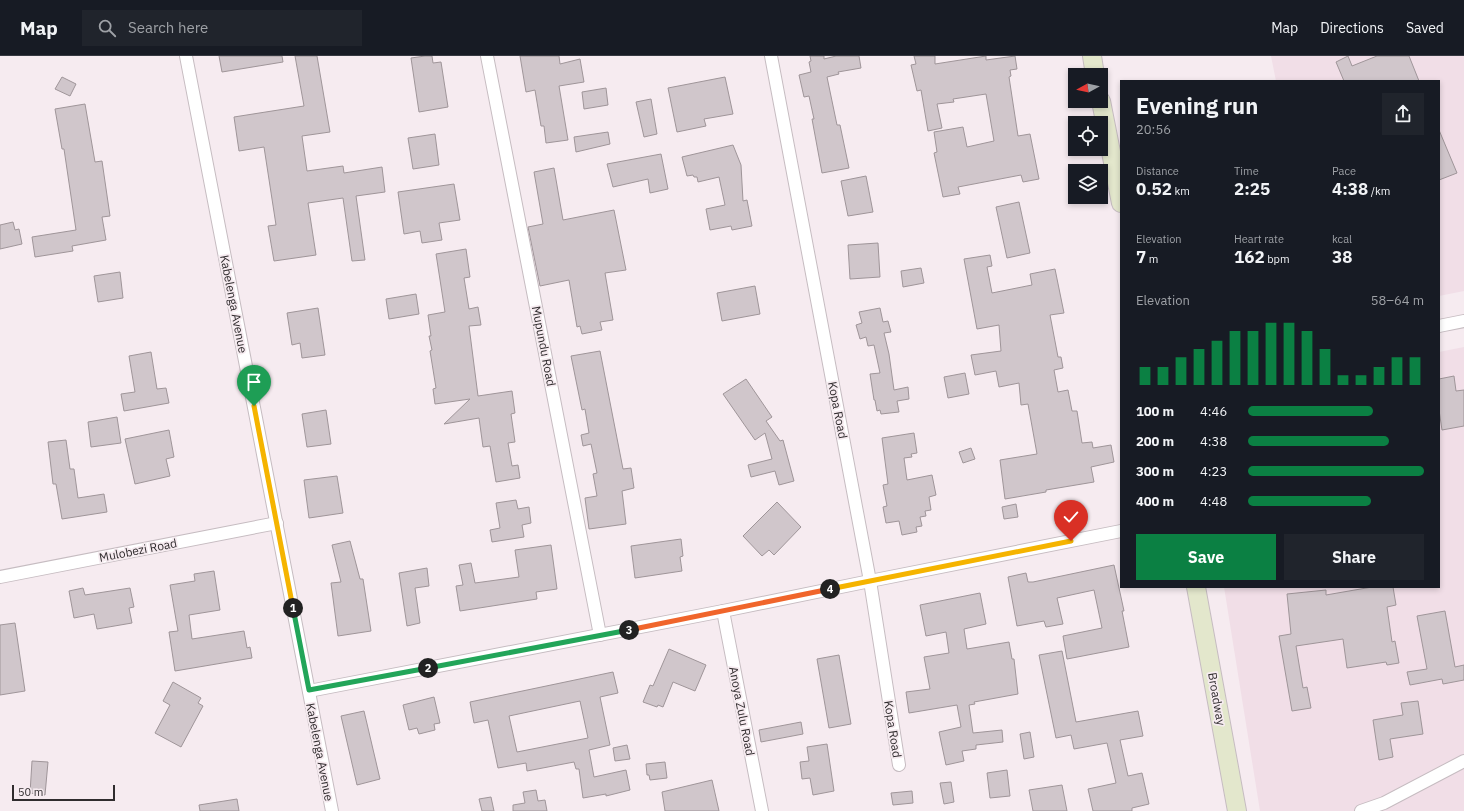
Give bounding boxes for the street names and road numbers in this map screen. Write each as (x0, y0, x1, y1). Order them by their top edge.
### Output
street label: Kabelenga Avenue (217, 254, 251, 355)
street label: Mupundu Road (529, 305, 559, 387)
street label: Kopa Road (825, 380, 851, 440)
street label: Mulobezi Road (98, 535, 178, 565)
street label: Anoya Zulu Road (726, 665, 758, 757)
street label: Broadway (1205, 671, 1229, 727)
street label: Kopa Road (881, 699, 905, 759)
street label: Kabelenga Avenue (303, 702, 337, 803)

